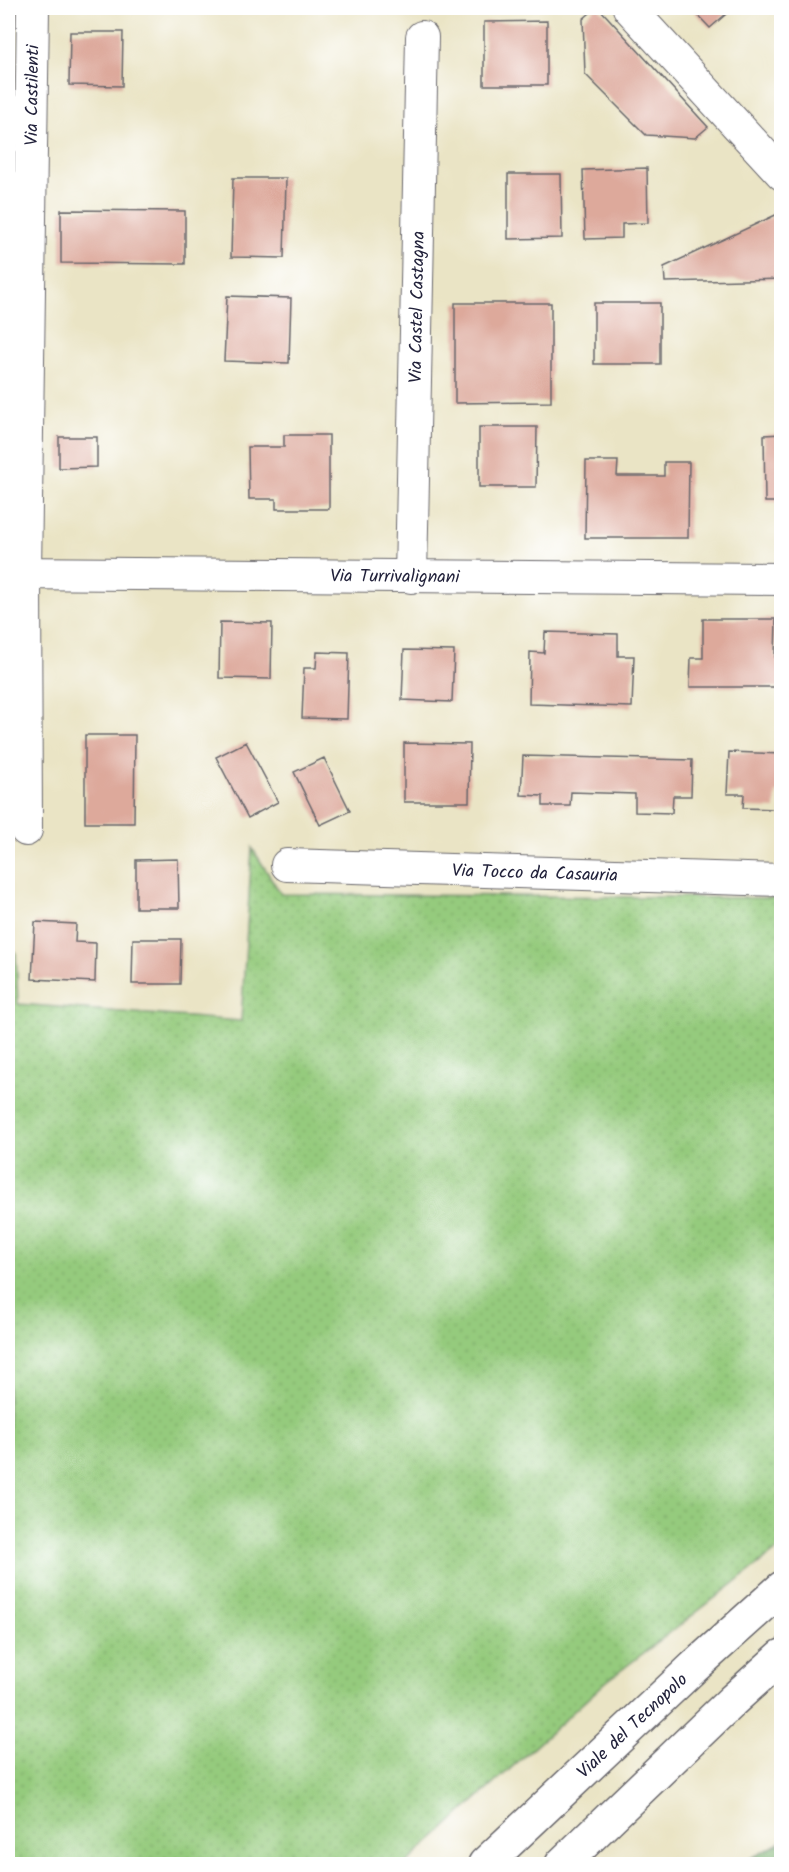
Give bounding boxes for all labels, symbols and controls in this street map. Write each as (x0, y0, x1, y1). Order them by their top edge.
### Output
street label: Via Castilenti (18, 44, 48, 146)
street label: Via Castel Castagna (402, 231, 434, 383)
street label: Via Turrivalignani (330, 562, 460, 593)
street label: Via Tocco da Casauria (451, 857, 618, 891)
street label: Viale del Tecnopolo (571, 1667, 695, 1786)

